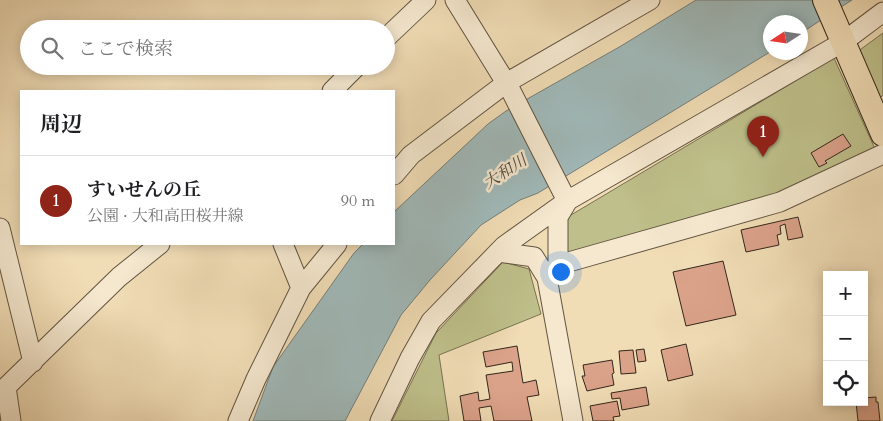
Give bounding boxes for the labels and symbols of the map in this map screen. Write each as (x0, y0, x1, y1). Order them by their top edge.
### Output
north arrow (763, 15, 808, 60)
pin: 1 (747, 116, 779, 157)
water label: 大和川 (479, 149, 533, 194)
your location (548, 259, 574, 285)

